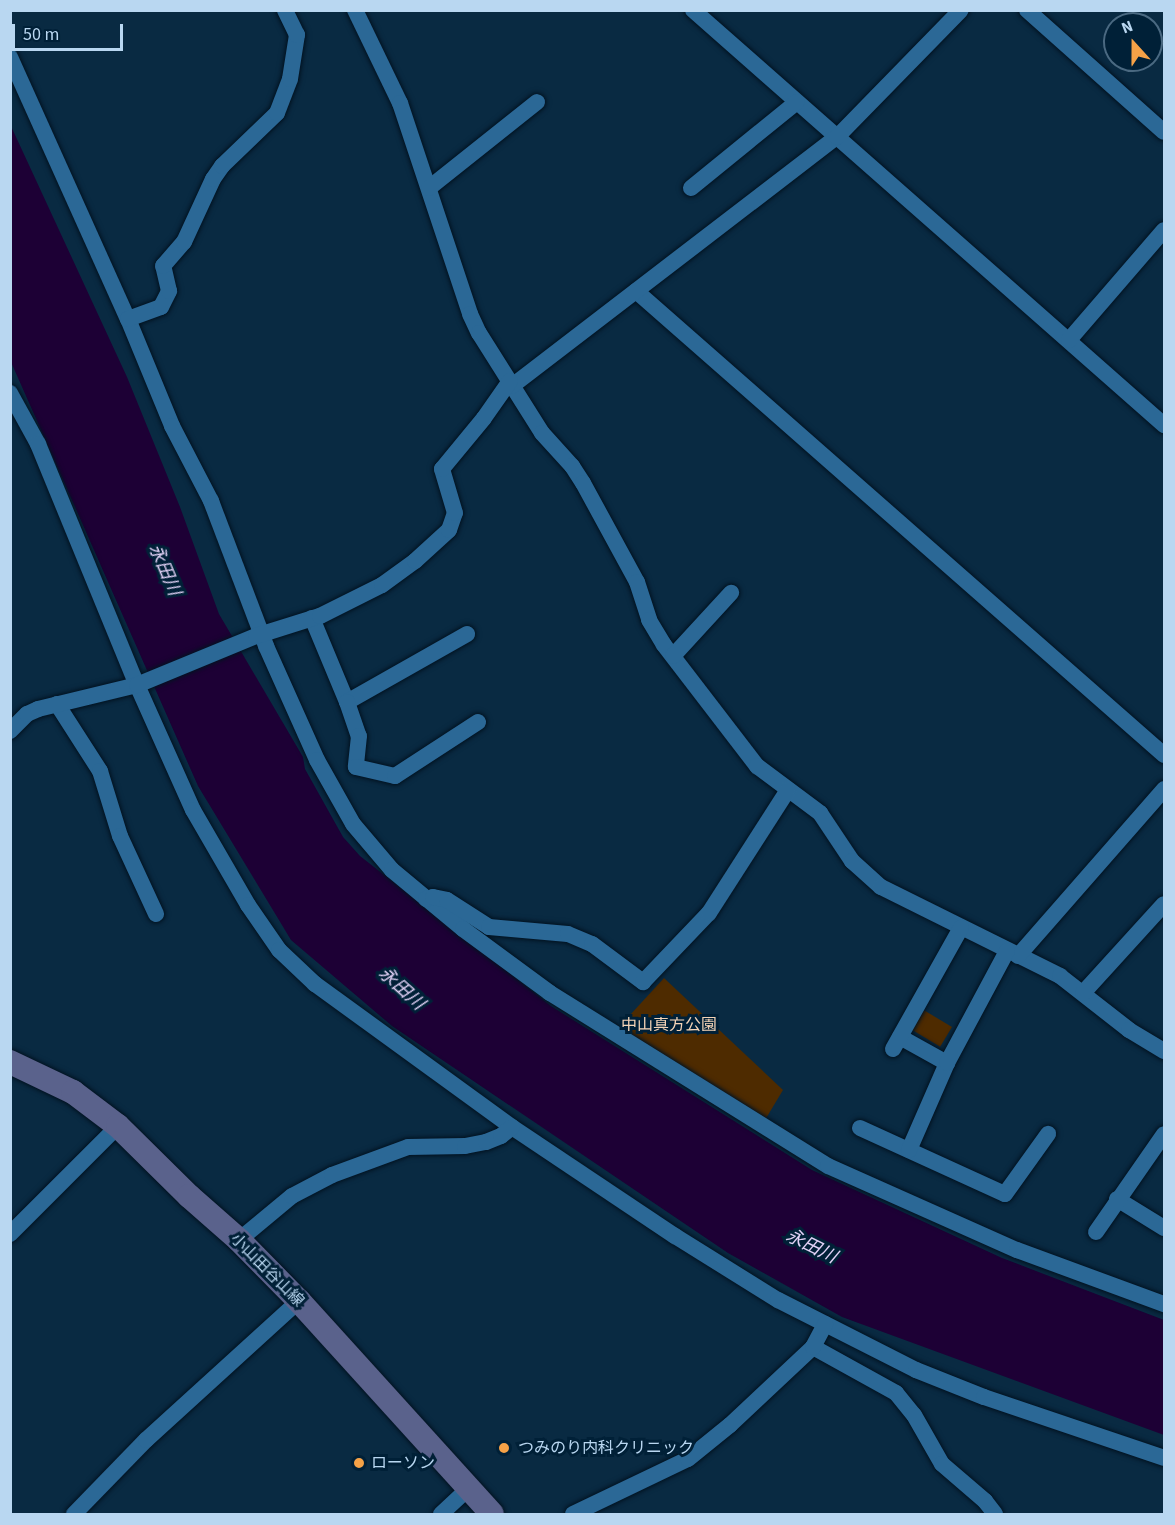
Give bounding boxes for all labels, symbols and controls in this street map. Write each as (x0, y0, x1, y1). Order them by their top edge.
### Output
scale bar (15, 12, 126, 50)
north arrow (1103, 12, 1163, 72)
text: N (1118, 15, 1136, 39)
text: 50 m (23, 22, 59, 47)
water label: 永田川 (144, 541, 184, 599)
water label: 永田川 (374, 963, 428, 1015)
park label: 中山真方公園 (621, 1015, 717, 1035)
water label: 永田川 (782, 1225, 840, 1269)
street label: 小山田谷山線 (226, 1229, 308, 1311)
place label: つみのり内科クリニック (518, 1438, 694, 1458)
marker: つみのり内科クリニック (495, 1439, 513, 1457)
place label: ローソン (371, 1453, 435, 1473)
marker: ローソン (352, 1456, 366, 1470)

